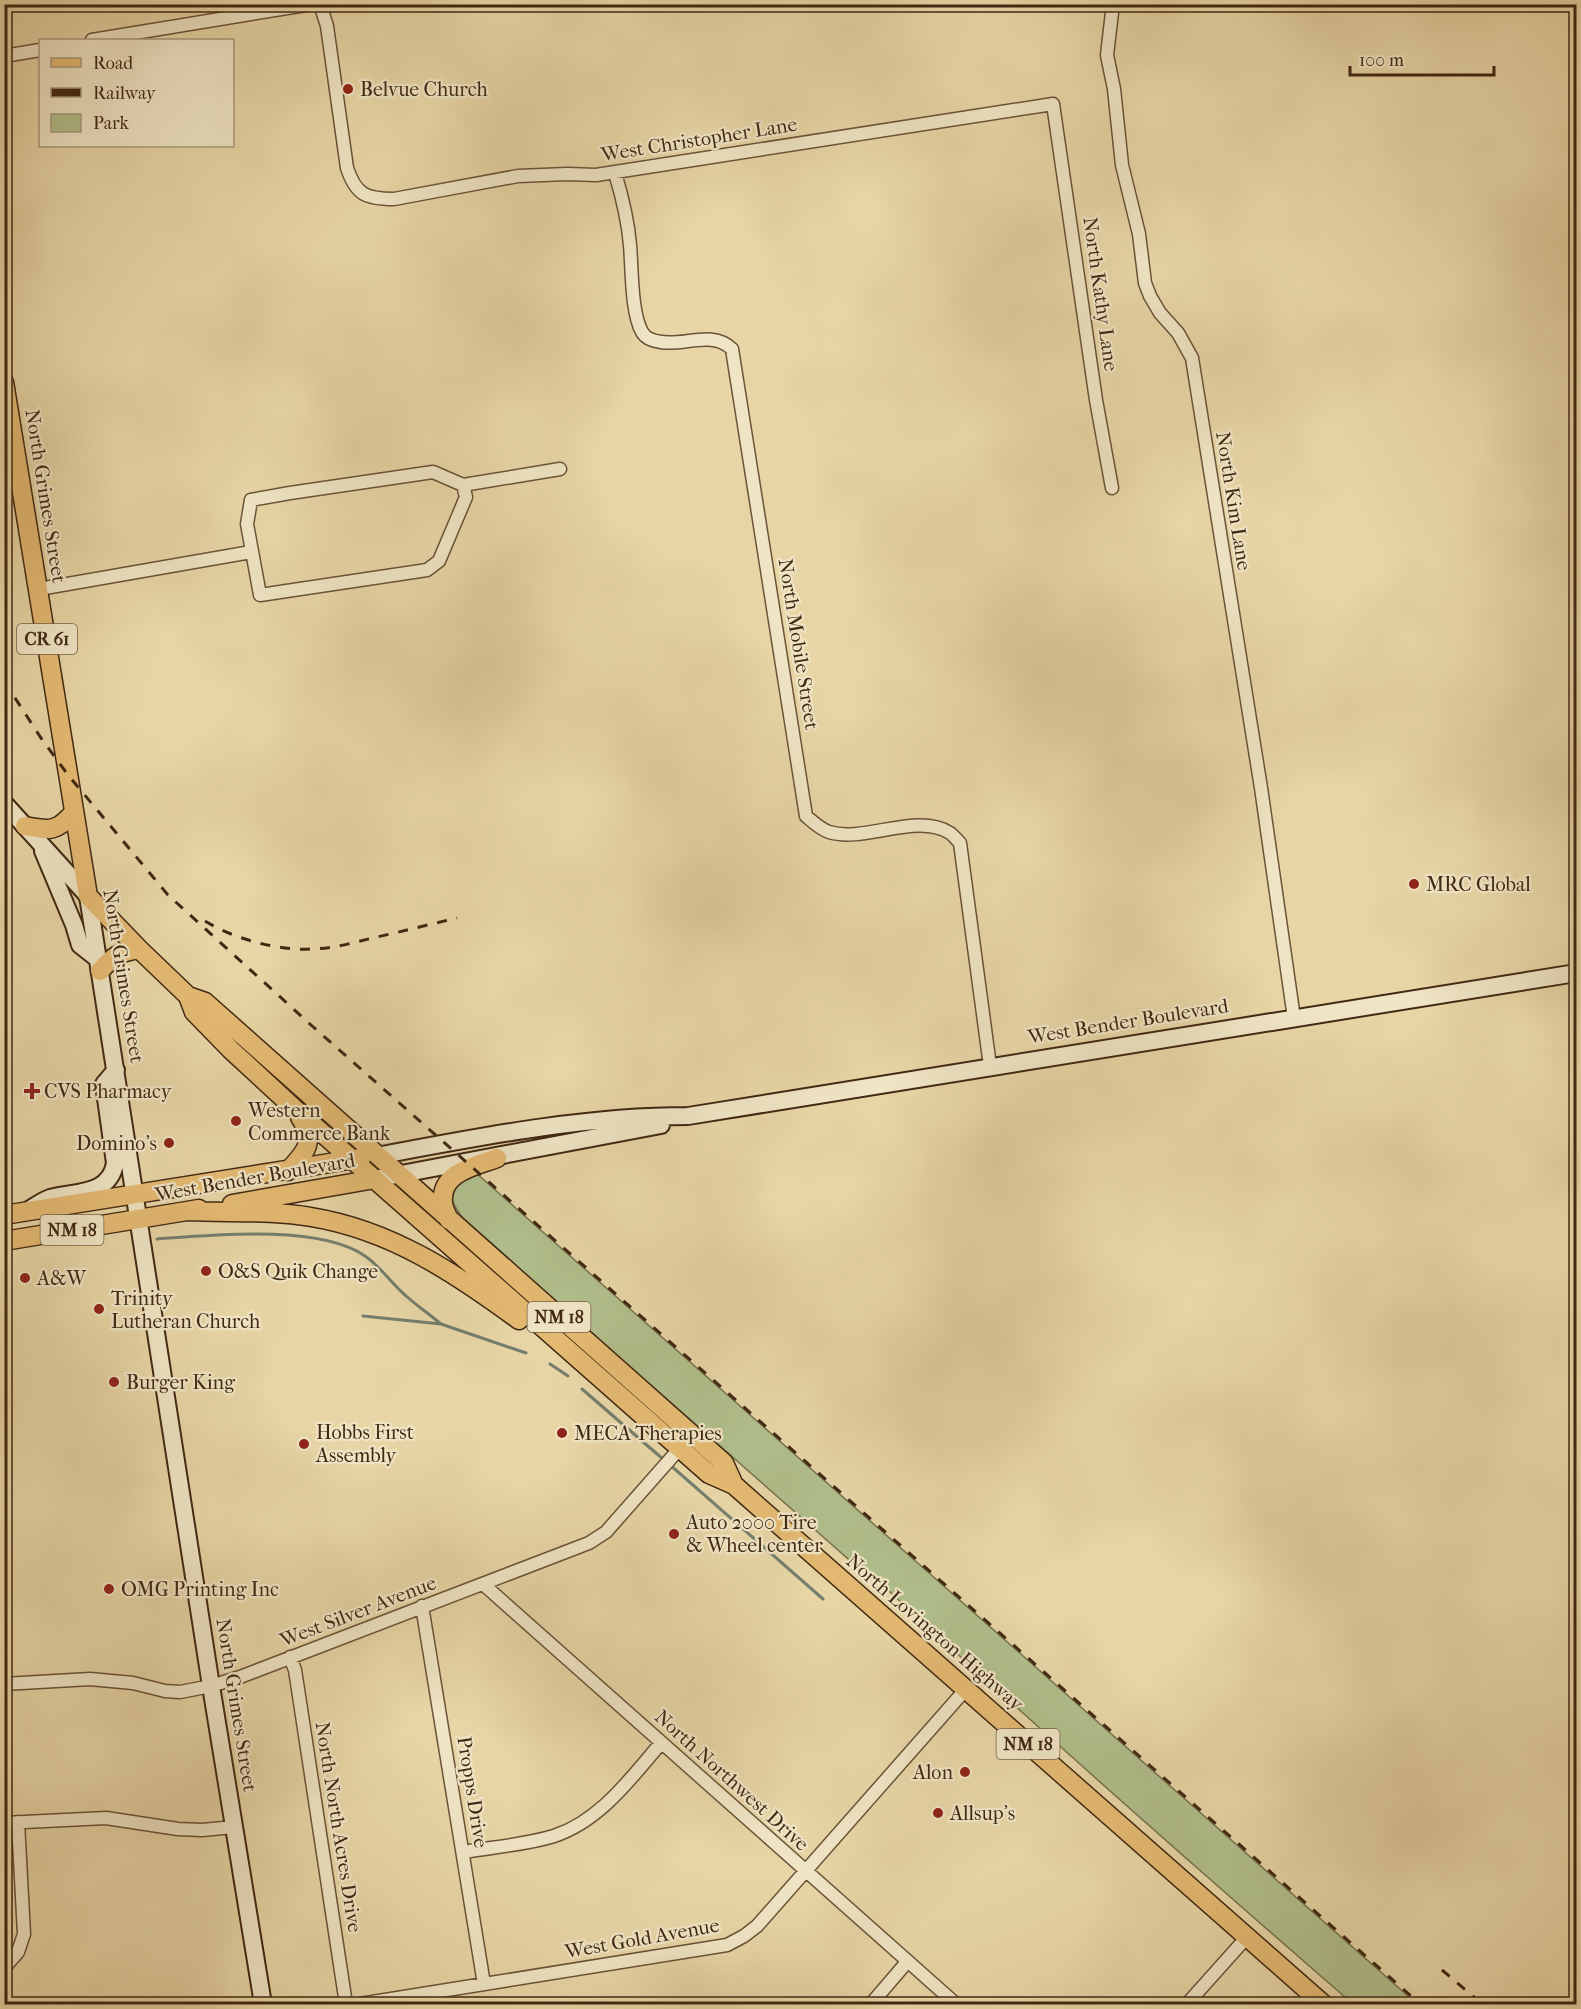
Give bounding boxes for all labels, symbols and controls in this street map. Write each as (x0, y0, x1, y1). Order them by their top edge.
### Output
legend (39, 39, 234, 147)
scale bar (1350, 39, 1494, 77)
text: 100 m (1359, 50, 1404, 71)
text: Road (93, 53, 133, 74)
place label: Belvue Church (360, 78, 488, 101)
marker: Belvue Church (341, 82, 355, 96)
text: Railway (93, 83, 157, 104)
text: Park (93, 113, 130, 134)
street label: West Christopher Lane (598, 113, 799, 166)
street label: North Kathy Lane (1078, 215, 1123, 373)
street label: North Grimes Street (20, 408, 71, 585)
street label: North Kim Lane (1211, 430, 1256, 572)
street label: North Mobile Street (774, 557, 823, 731)
road number: CR 61 (17, 624, 77, 654)
place label: MRC Global (1426, 873, 1531, 896)
marker: MRC Global (1407, 877, 1421, 891)
street label: North Grimes Street (98, 888, 149, 1065)
street label: West Bender Boulevard (1025, 994, 1231, 1049)
place label: CVS Pharmacy (44, 1080, 173, 1103)
marker: CVS Pharmacy (25, 1084, 39, 1098)
place label: Western Commerce Bank (247, 1099, 391, 1145)
marker: Western Commerce Bank (229, 1114, 243, 1128)
place label: Domino's (76, 1132, 157, 1155)
marker: Domino's (162, 1136, 176, 1150)
street label: West Bender Boulevard (152, 1148, 358, 1207)
road number: NM 18 (40, 1215, 104, 1245)
place label: O&S Quik Change (218, 1260, 378, 1283)
marker: O&S Quik Change (199, 1264, 213, 1278)
place label: A&W (36, 1267, 87, 1290)
marker: A&W (18, 1271, 32, 1285)
place label: Trinity Lutheran Church (111, 1287, 261, 1333)
marker: Trinity Lutheran Church (92, 1302, 106, 1316)
road number: NM 18 (528, 1302, 590, 1332)
place label: Burger King (126, 1371, 235, 1394)
marker: Burger King (107, 1375, 121, 1389)
place label: Hobbs First Assembly (315, 1421, 414, 1467)
place label: MECA Therapies (574, 1422, 722, 1445)
marker: MECA Therapies (555, 1426, 569, 1440)
marker: Hobbs First Assembly (297, 1437, 311, 1451)
place label: Auto 2000 Tire & Wheel center (685, 1511, 823, 1557)
marker: Auto 2000 Tire & Wheel center (667, 1527, 681, 1541)
street label: North Lovington Highway (841, 1549, 1029, 1716)
street label: West Silver Avenue (276, 1571, 440, 1652)
place label: OMG Printing Inc (121, 1578, 279, 1601)
marker: OMG Printing Inc (102, 1582, 116, 1596)
street label: North Grimes Street (211, 1617, 262, 1794)
street label: North Northwest Drive (650, 1705, 814, 1856)
street label: North North Acres Drive (311, 1720, 367, 1934)
road number: NM 18 (996, 1729, 1060, 1759)
street label: Propps Drive (452, 1735, 493, 1850)
place label: Alon (912, 1761, 953, 1784)
marker: Alon (958, 1765, 972, 1779)
place label: Allsup's (949, 1802, 1015, 1825)
marker: Allsup's (931, 1806, 945, 1820)
street label: West Gold Avenue (562, 1914, 721, 1964)

